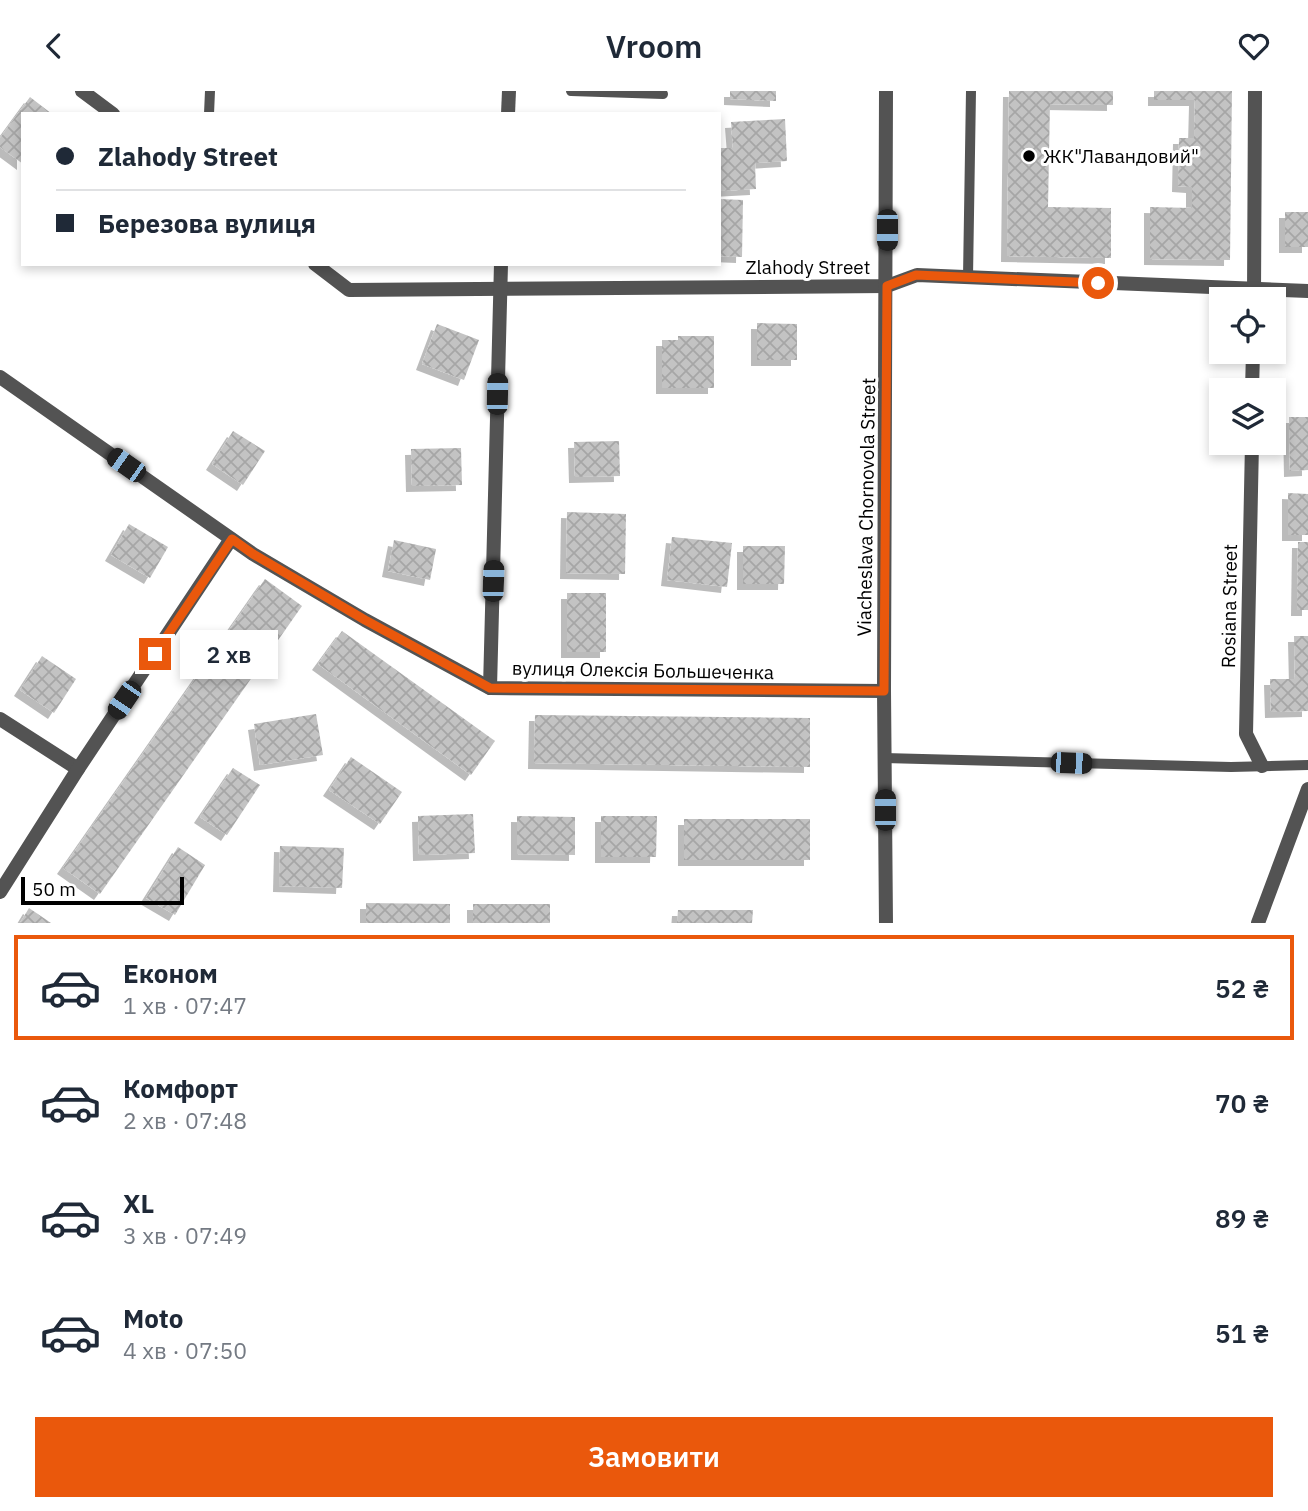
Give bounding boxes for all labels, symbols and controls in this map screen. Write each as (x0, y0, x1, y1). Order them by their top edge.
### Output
text: Vroom (606, 25, 702, 67)
icon: back (35, 27, 73, 65)
icon: heart (1235, 27, 1273, 65)
text: Zlahody Street (98, 139, 278, 173)
place label: ЖК"Лавандовий" (1043, 144, 1199, 168)
marker: ЖК"Лавандовий" (1021, 148, 1037, 164)
text: Березова вулиця (98, 206, 316, 240)
car (877, 209, 898, 251)
street label: Zlahody Street (746, 255, 870, 279)
route start (1082, 267, 1114, 299)
map controls (1209, 287, 1286, 455)
button: locate (1209, 287, 1286, 364)
car (487, 373, 508, 415)
street label: Viacheslava Chornovola Street (852, 377, 880, 637)
button: layers (1209, 378, 1286, 455)
car (103, 444, 150, 486)
street label: Rosiana Street (1216, 544, 1242, 668)
car (482, 560, 505, 602)
callout: 2 хв (180, 629, 278, 679)
route end (139, 638, 171, 670)
text: 2 хв (207, 639, 251, 669)
street label: вулиця Олексія Большеченка (512, 656, 774, 684)
car (104, 677, 145, 723)
car (1050, 752, 1093, 774)
car (875, 789, 896, 831)
scale bar (21, 874, 184, 906)
text: 50 m (32, 877, 76, 901)
icon: car (39, 956, 102, 1019)
text: Економ (123, 956, 218, 990)
text: 52 ₴ (1215, 971, 1269, 1005)
text: 1 хв · 07:47 (123, 990, 247, 1020)
icon: car (39, 1071, 102, 1134)
text: Комфорт (123, 1071, 238, 1105)
text: 70 ₴ (1215, 1086, 1269, 1120)
text: 2 хв · 07:48 (123, 1105, 247, 1135)
icon: car (39, 1186, 102, 1249)
text: XL (123, 1186, 154, 1220)
text: 89 ₴ (1215, 1201, 1269, 1235)
text: 3 хв · 07:49 (123, 1220, 247, 1250)
icon: car (39, 1301, 102, 1364)
text: Moto (123, 1301, 183, 1335)
text: 51 ₴ (1215, 1316, 1269, 1350)
text: 4 хв · 07:50 (123, 1335, 247, 1365)
button: Замовити (35, 1417, 1273, 1497)

